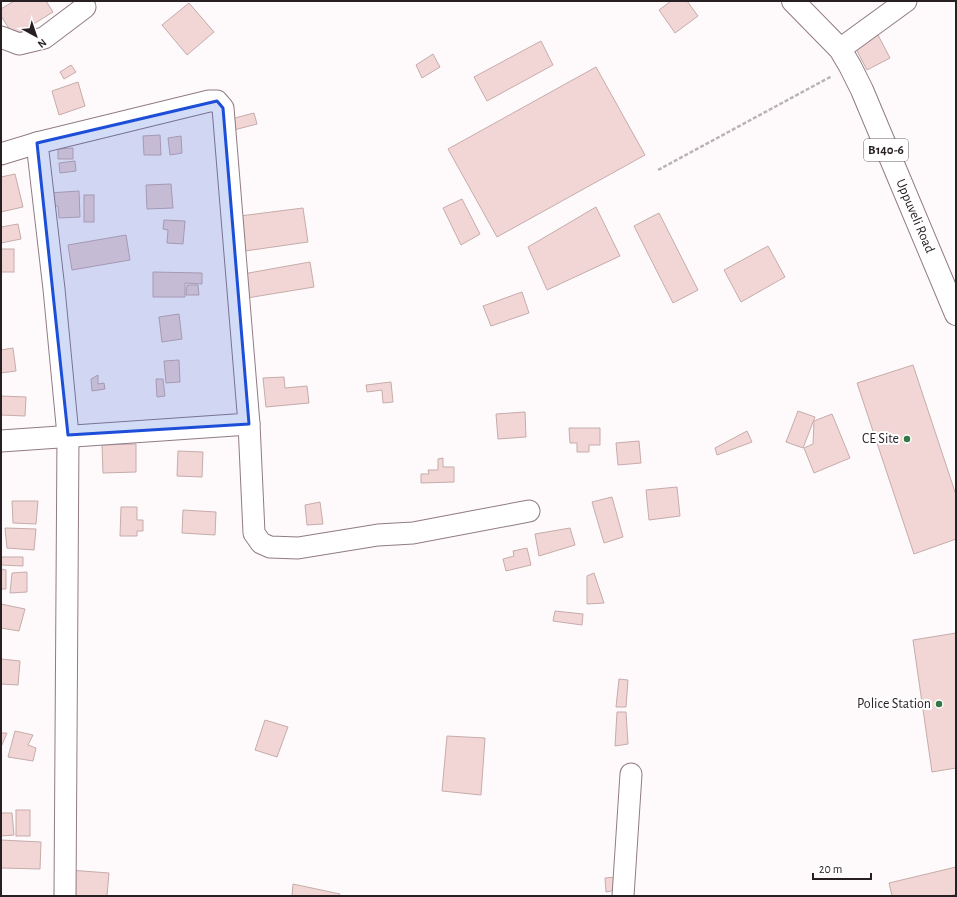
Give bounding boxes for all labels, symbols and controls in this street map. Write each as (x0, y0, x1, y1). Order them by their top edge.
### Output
north arrow (16, 16, 56, 56)
text: N (36, 37, 49, 50)
road number: B140-6 (864, 139, 908, 161)
street label: Uppuveli Road (893, 177, 937, 255)
place label: CE Site (862, 432, 899, 446)
marker: CE Site (902, 434, 912, 444)
place label: Police Station (857, 697, 931, 711)
marker: Police Station (934, 699, 944, 709)
scale bar (813, 855, 871, 881)
text: 20 m (819, 863, 842, 875)

